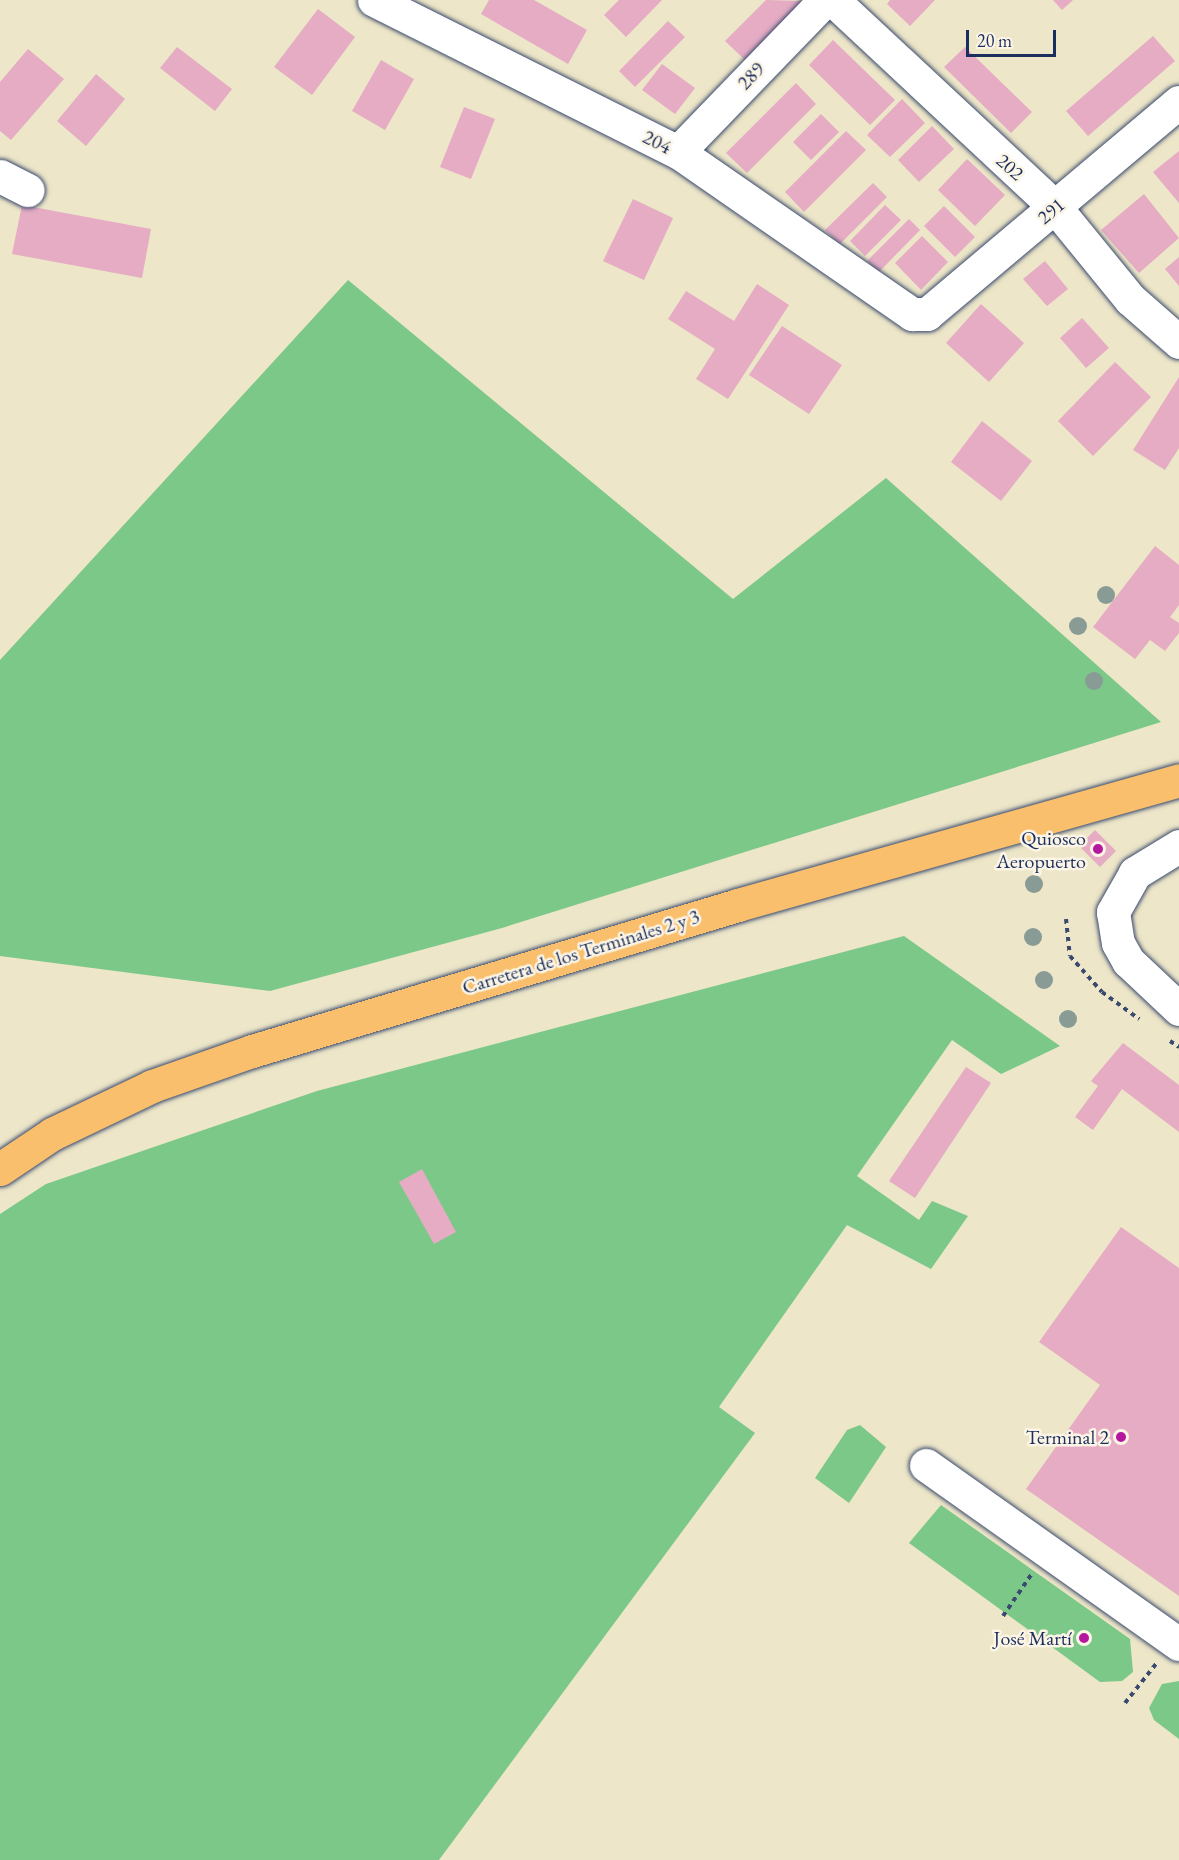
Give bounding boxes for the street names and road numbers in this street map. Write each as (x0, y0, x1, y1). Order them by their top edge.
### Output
street label: 289 (732, 57, 770, 95)
street label: 204 (639, 125, 675, 159)
street label: 202 (991, 148, 1029, 186)
street label: 291 (1032, 193, 1070, 229)
street label: Carretera de los Terminales 2 y 3 (459, 904, 703, 1000)

